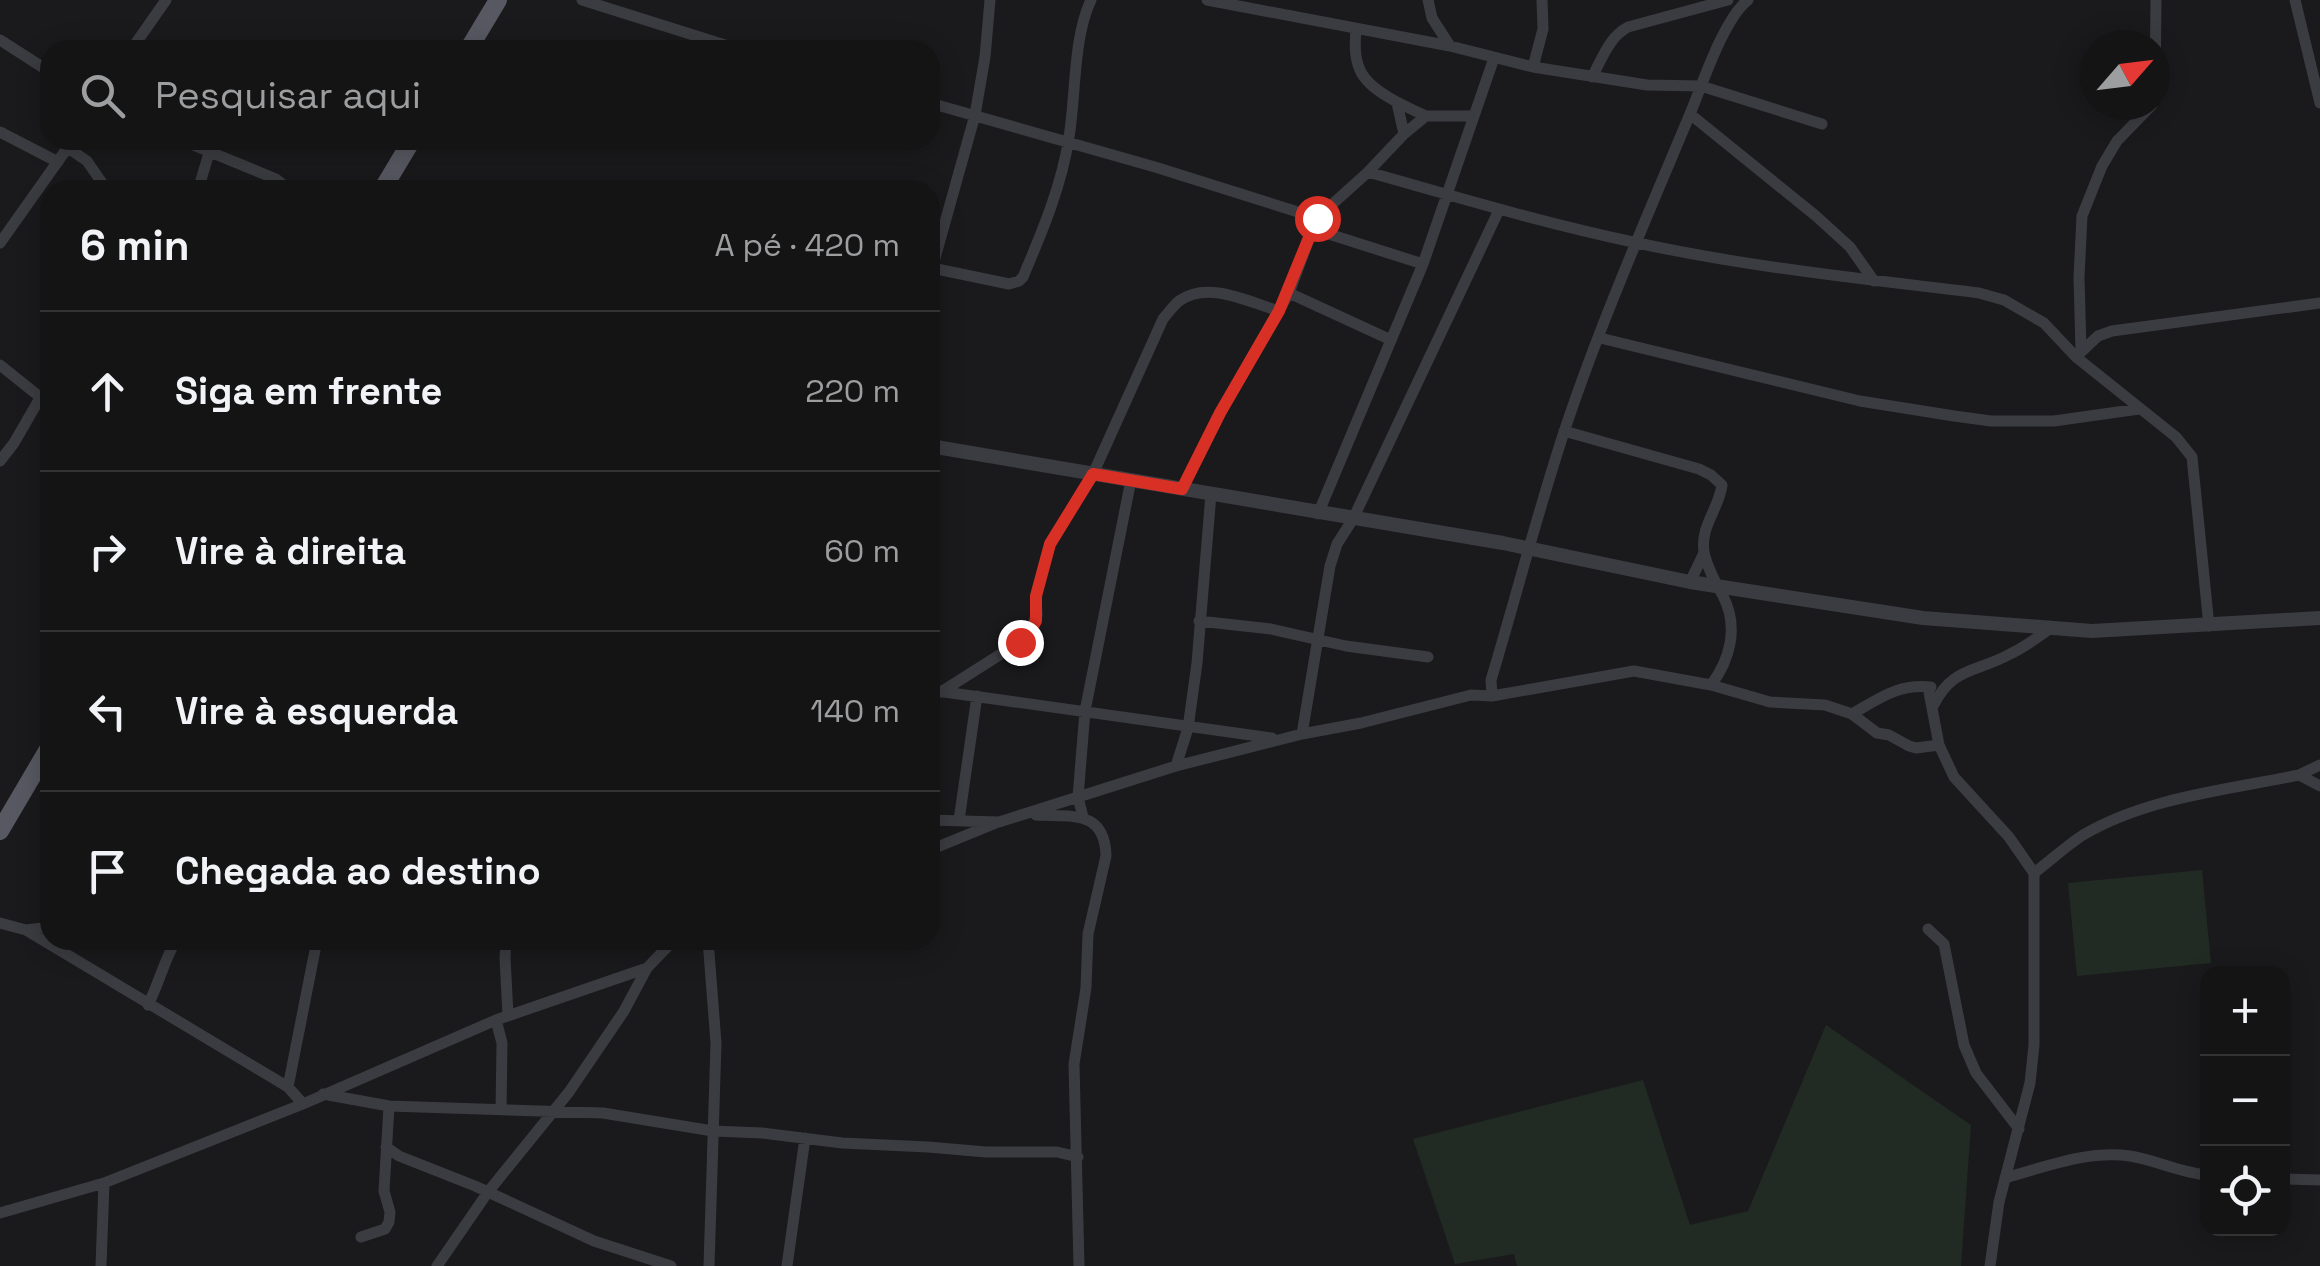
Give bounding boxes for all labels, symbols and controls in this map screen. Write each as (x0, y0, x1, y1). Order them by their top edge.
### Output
north arrow (2080, 30, 2170, 120)
search box (40, 40, 940, 150)
icon: search (75, 68, 130, 123)
text: Pesquisar aqui (155, 71, 421, 119)
route start (1295, 196, 1341, 242)
text: 6 min (80, 219, 190, 272)
text: A pé · 420 m (715, 225, 900, 265)
icon: ahead (80, 364, 135, 419)
text: Siga em frente (175, 367, 442, 415)
text: 220 m (805, 371, 900, 411)
icon: right (80, 524, 135, 579)
text: Vire à direita (175, 527, 406, 575)
text: 60 m (824, 531, 900, 571)
route end (998, 620, 1044, 666)
icon: left (80, 684, 135, 739)
text: Vire à esquerda (175, 687, 458, 735)
text: 140 m (810, 691, 900, 731)
icon: arrive (80, 844, 135, 899)
text: Chegada ao destino (175, 847, 541, 895)
map controls (2200, 966, 2290, 1236)
button: + (2200, 966, 2290, 1056)
button: − (2200, 1056, 2290, 1146)
button: locate (2200, 1146, 2290, 1236)

